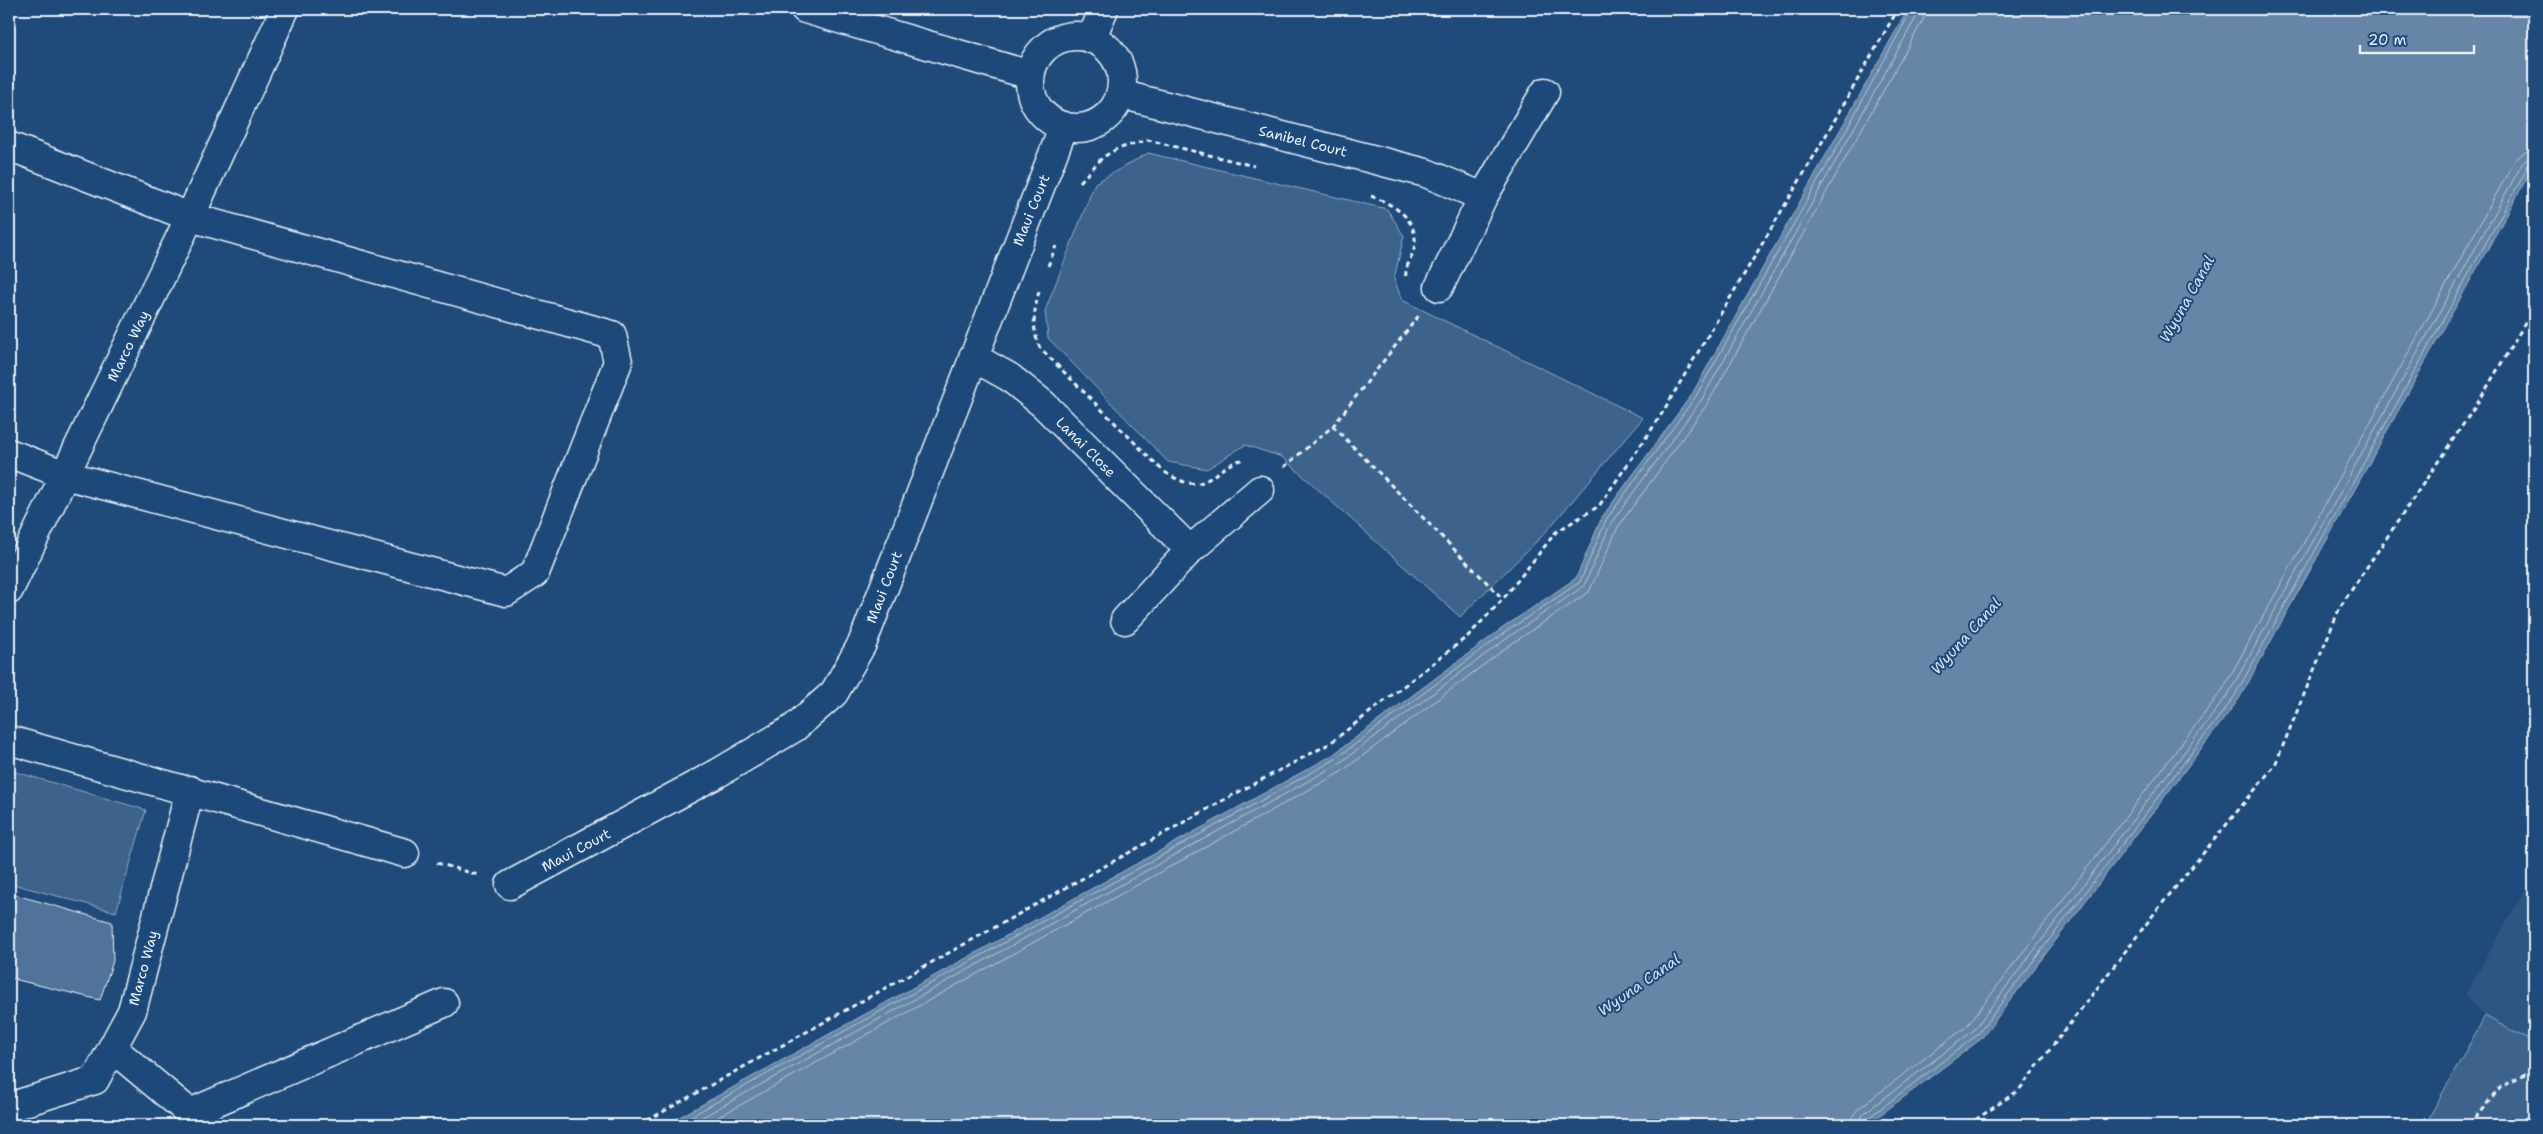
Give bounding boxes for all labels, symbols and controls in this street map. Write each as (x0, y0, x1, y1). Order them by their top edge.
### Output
scale bar (2360, 22, 2474, 54)
text: 20 m (2368, 30, 2407, 50)
street label: Sanibel Court (1257, 121, 1349, 161)
street label: Maui Court (1008, 172, 1054, 248)
water label: Wyuna Canal (2155, 252, 2219, 346)
street label: Marco Way (103, 307, 153, 385)
street label: Lanai Close (1052, 413, 1120, 481)
street label: Maui Court (862, 548, 906, 626)
water label: Wyuna Canal (1926, 593, 2006, 678)
street label: Maui Court (538, 824, 614, 876)
street label: Marco Way (124, 928, 162, 1008)
water label: Wyuna Canal (1594, 949, 1684, 1021)

